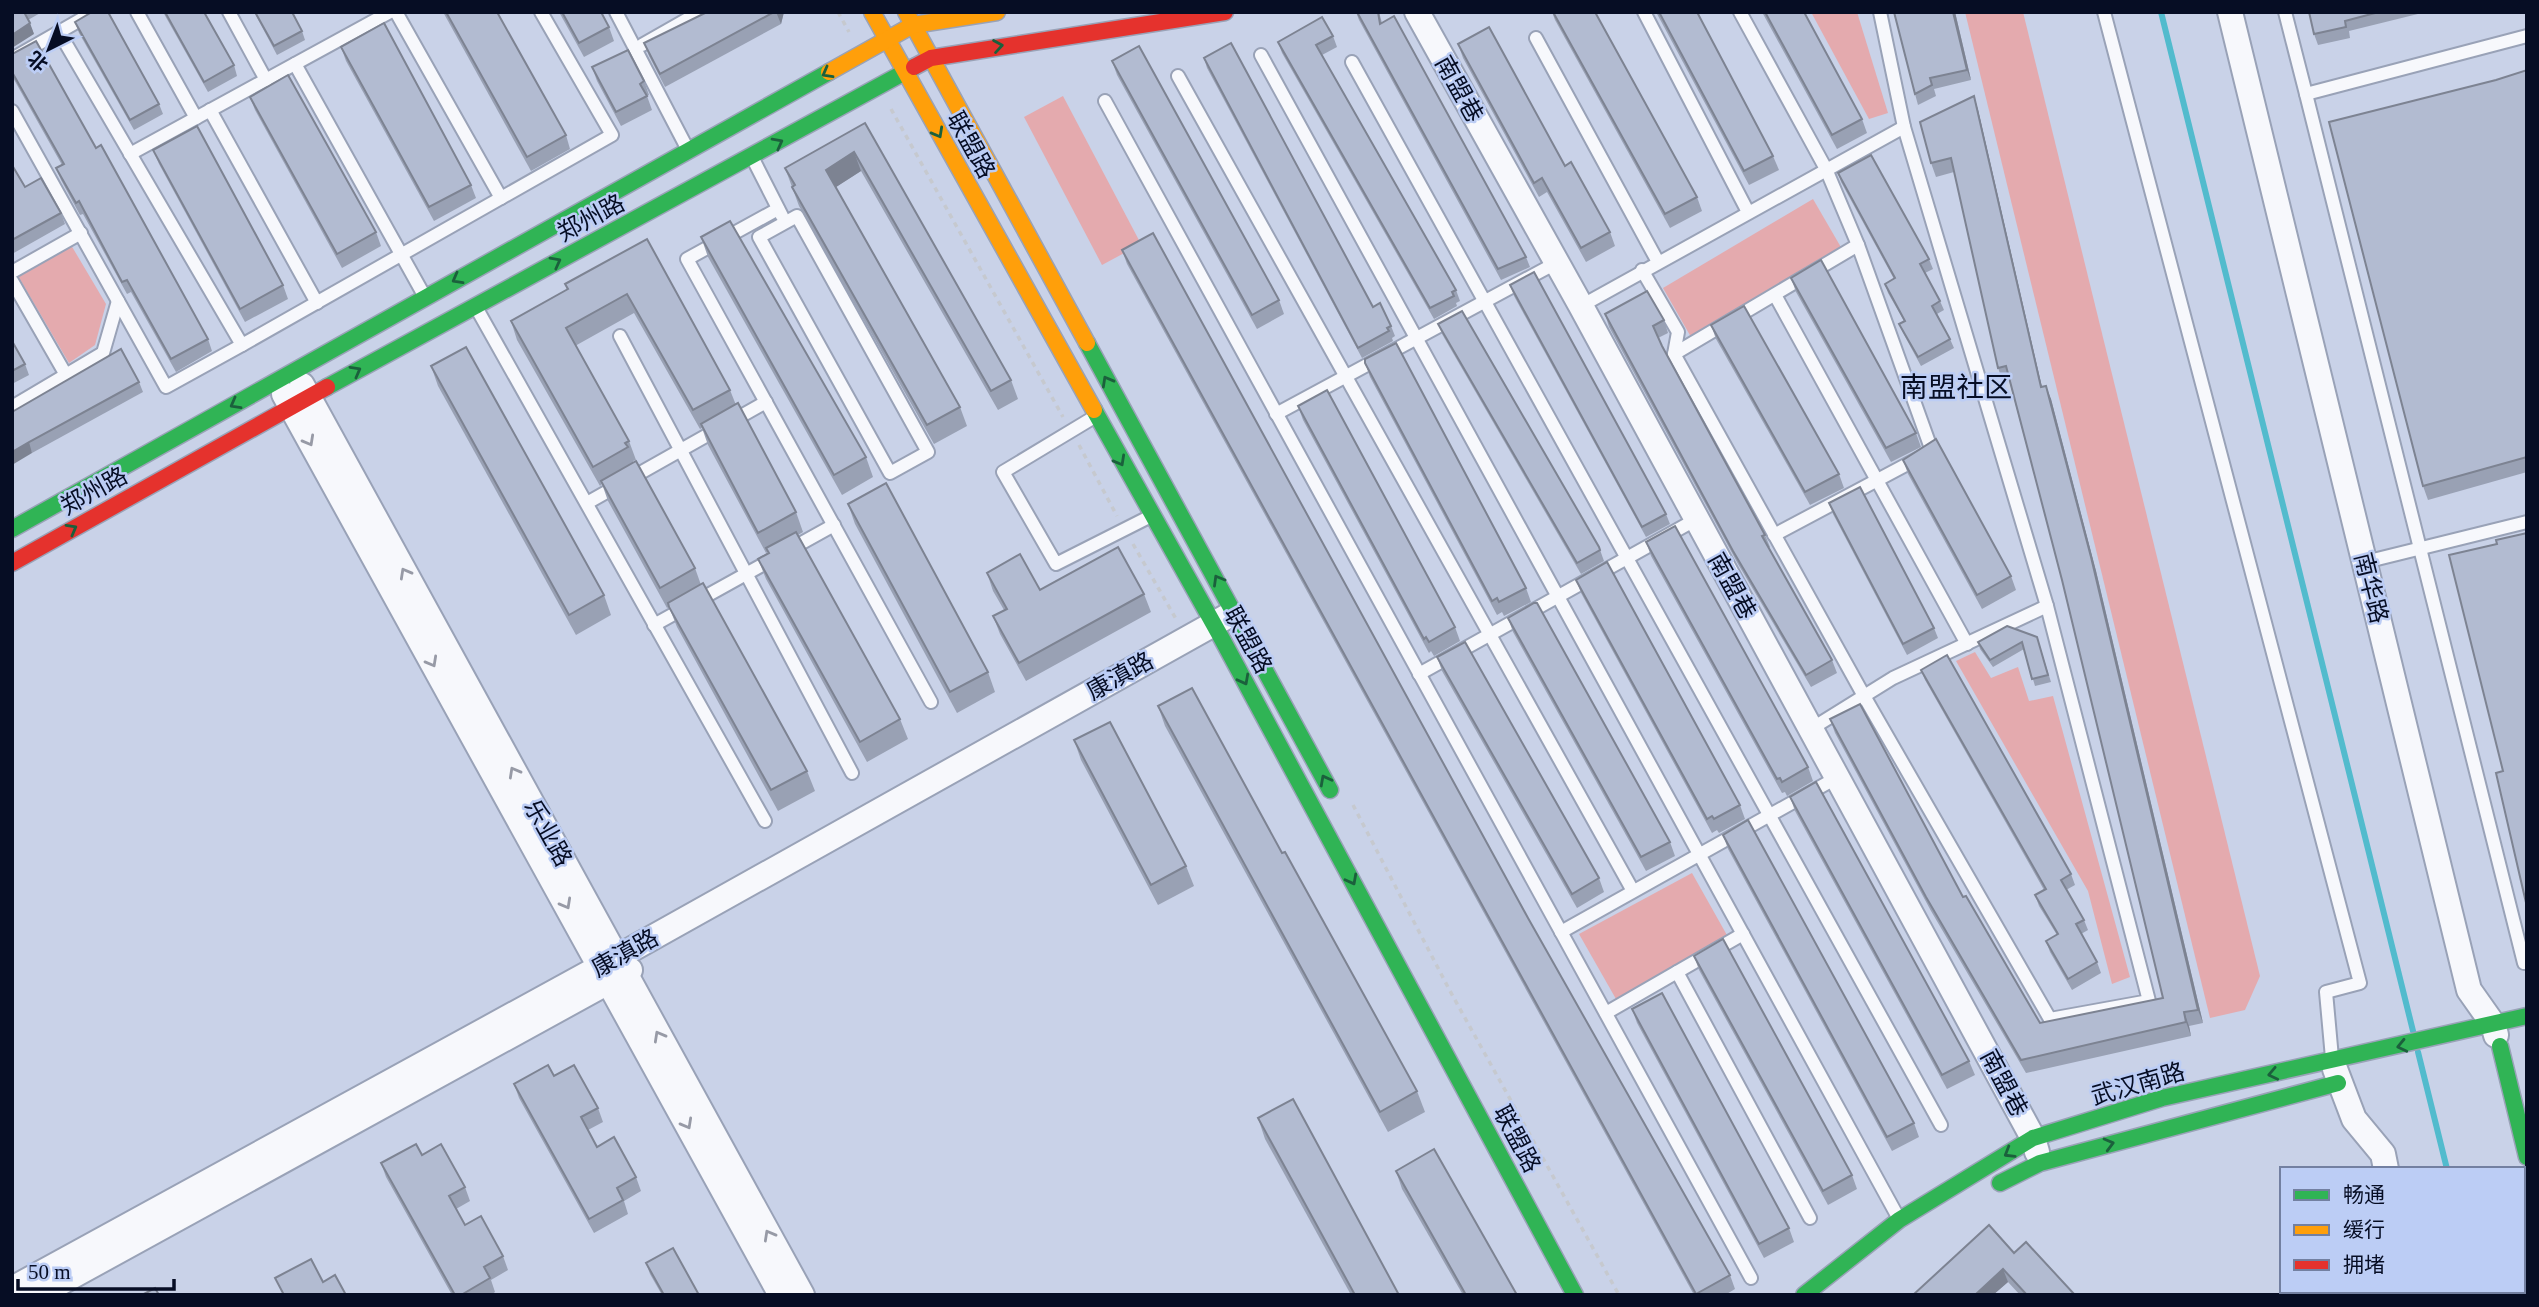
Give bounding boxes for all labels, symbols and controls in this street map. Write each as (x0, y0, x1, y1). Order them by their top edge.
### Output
north arrow (14, 14, 84, 84)
one-way arrow (992, 39, 1004, 54)
text: 北 (24, 47, 52, 75)
street label: 南盟巷 (1430, 51, 1488, 127)
one-way arrow (822, 65, 834, 78)
street label: 联盟路 (942, 107, 1000, 183)
one-way arrow (930, 126, 943, 139)
one-way arrow (771, 138, 783, 151)
street label: 郑州路 (553, 190, 629, 246)
one-way arrow (549, 257, 561, 270)
one-way arrow (452, 271, 464, 284)
one-way arrow (349, 365, 361, 379)
district label: 南盟社区 (1900, 372, 2012, 403)
one-way arrow (1102, 376, 1115, 388)
one-way arrow (230, 396, 243, 410)
one-way arrow (301, 434, 315, 446)
one-way arrow (1112, 453, 1125, 466)
street label: 郑州路 (56, 462, 132, 520)
one-way arrow (64, 524, 77, 537)
street label: 南盟巷 (1703, 548, 1761, 624)
street label: 南华路 (2350, 550, 2392, 626)
one-way arrow (400, 568, 413, 580)
one-way arrow (1213, 574, 1226, 587)
street label: 联盟路 (1219, 602, 1277, 678)
street label: 康滇路 (1082, 647, 1158, 705)
one-way arrow (424, 654, 437, 667)
one-way arrow (1236, 673, 1249, 685)
one-way arrow (509, 767, 522, 780)
one-way arrow (1320, 775, 1333, 787)
street label: 乐业路 (519, 795, 577, 871)
one-way arrow (1344, 873, 1357, 886)
one-way arrow (557, 896, 571, 909)
street label: 康滇路 (587, 924, 663, 982)
one-way arrow (654, 1031, 667, 1043)
one-way arrow (2396, 1037, 2408, 1052)
street label: 南盟巷 (1976, 1045, 2032, 1121)
street label: 武汉南路 (2088, 1058, 2188, 1110)
one-way arrow (2267, 1066, 2279, 1081)
street label: 联盟路 (1489, 1101, 1545, 1177)
one-way arrow (679, 1117, 692, 1129)
one-way arrow (2103, 1138, 2115, 1152)
one-way arrow (2004, 1145, 2017, 1158)
legend (2280, 1167, 2525, 1293)
text: 畅通 (2343, 1183, 2385, 1207)
text: 缓行 (2343, 1218, 2385, 1242)
one-way arrow (764, 1230, 777, 1242)
scale bar (18, 1248, 173, 1292)
text: 拥堵 (2343, 1253, 2385, 1277)
text: 50 m (28, 1260, 71, 1284)

